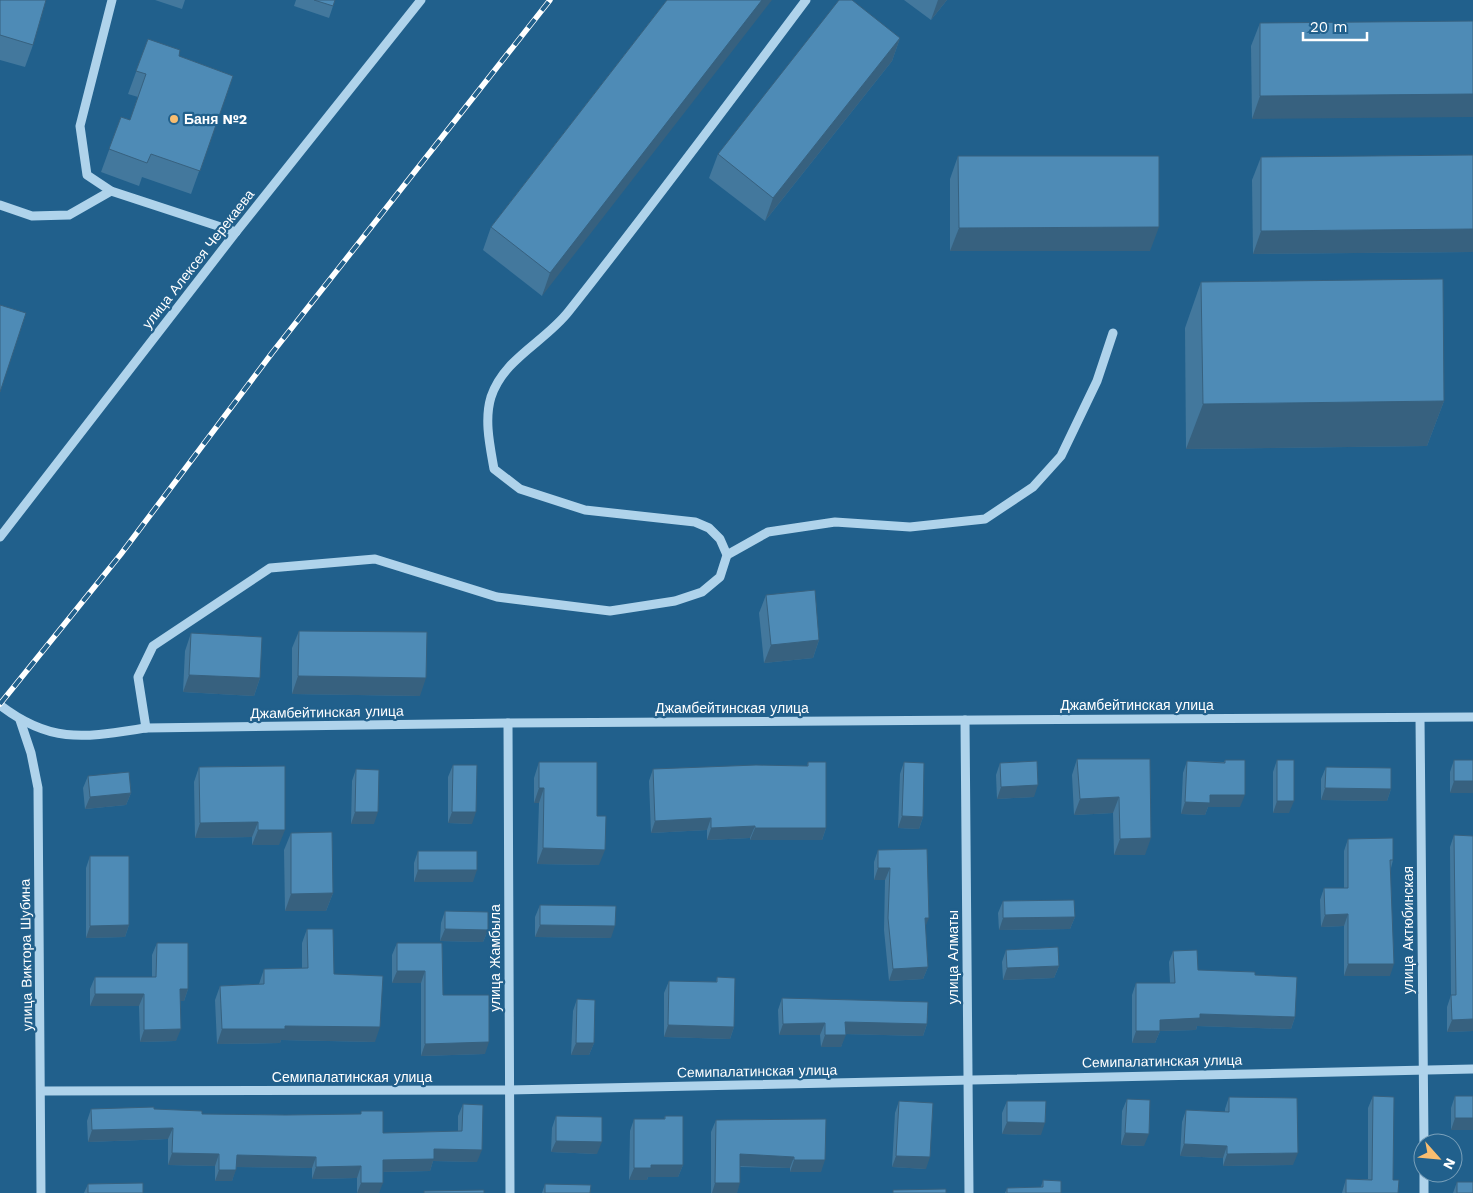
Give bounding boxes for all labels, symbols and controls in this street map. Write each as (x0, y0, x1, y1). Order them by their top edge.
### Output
scale bar (1303, 10, 1367, 42)
text: 20 m (1310, 18, 1348, 36)
place label: Баня №2 (184, 111, 247, 127)
marker: Баня №2 (168, 113, 180, 125)
street label: улица Алексея Черекаева (139, 186, 257, 332)
street label: Джамбейтинская улица (1060, 697, 1214, 713)
street label: Джамбейтинская улица (655, 700, 809, 716)
street label: Джамбейтинская улица (250, 703, 404, 721)
street label: улица Актюбинская (1400, 866, 1416, 994)
street label: улица Виктора Шубина (17, 878, 35, 1031)
street label: улица Жамбыла (487, 904, 503, 1012)
street label: улица Алматы (945, 910, 961, 1004)
street label: Семипалатинская улица (1082, 1052, 1243, 1070)
street label: Семипалатинская улица (677, 1062, 838, 1080)
street label: Семипалатинская улица (272, 1069, 432, 1085)
north arrow (1413, 1133, 1463, 1183)
text: N (1440, 1156, 1459, 1172)

